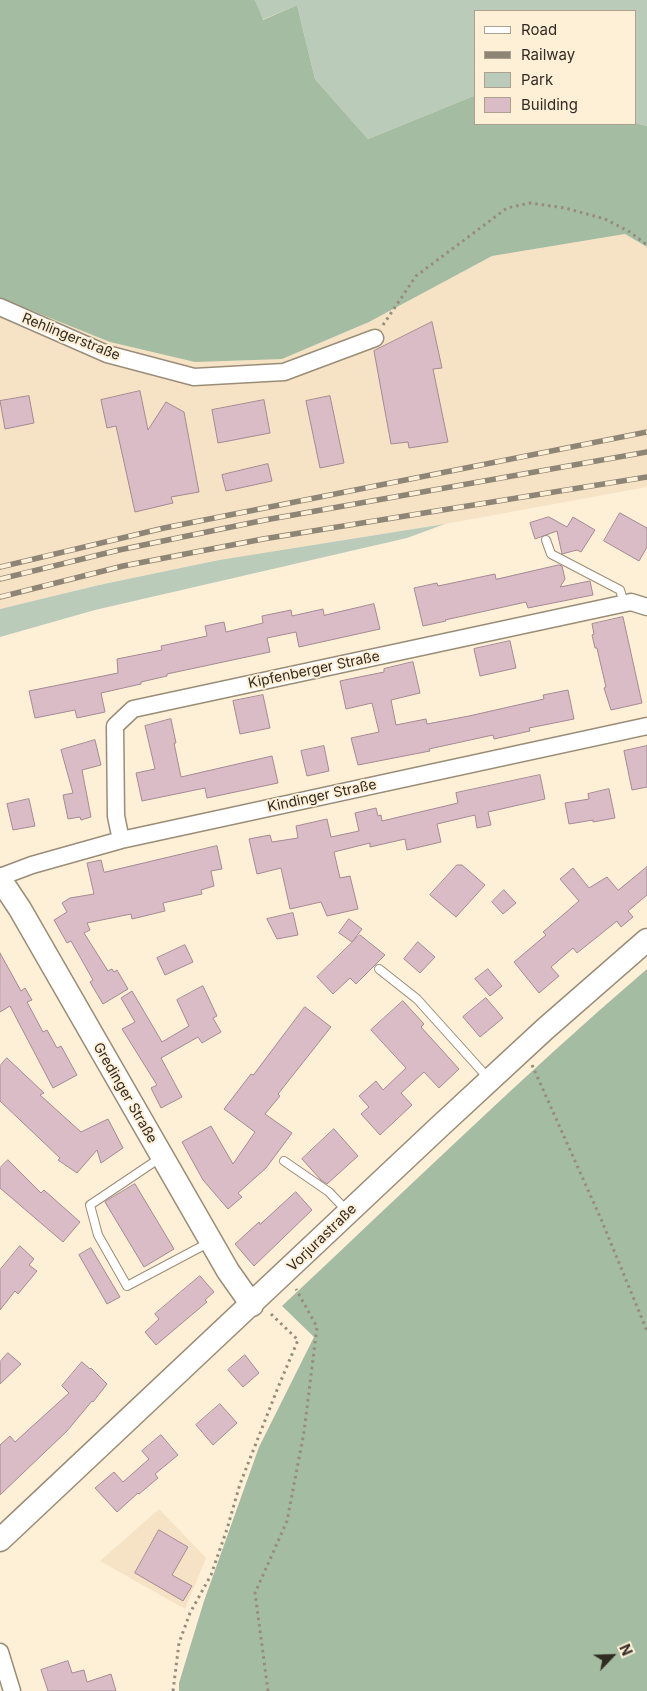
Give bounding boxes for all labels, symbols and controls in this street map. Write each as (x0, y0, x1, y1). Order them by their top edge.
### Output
legend (474, 10, 637, 125)
text: Road (521, 20, 557, 39)
text: Railway (521, 45, 575, 64)
text: Park (521, 70, 553, 89)
text: Building (521, 95, 578, 114)
street label: Rehlingerstraße (20, 310, 122, 364)
street label: Kipfenberger Straße (247, 648, 381, 692)
street label: Kindinger Straße (266, 776, 378, 816)
street label: Gredinger Straße (89, 1040, 161, 1146)
street label: Vorjurastraße (284, 1201, 360, 1275)
north arrow (587, 1631, 637, 1681)
text: N (616, 1641, 636, 1658)

